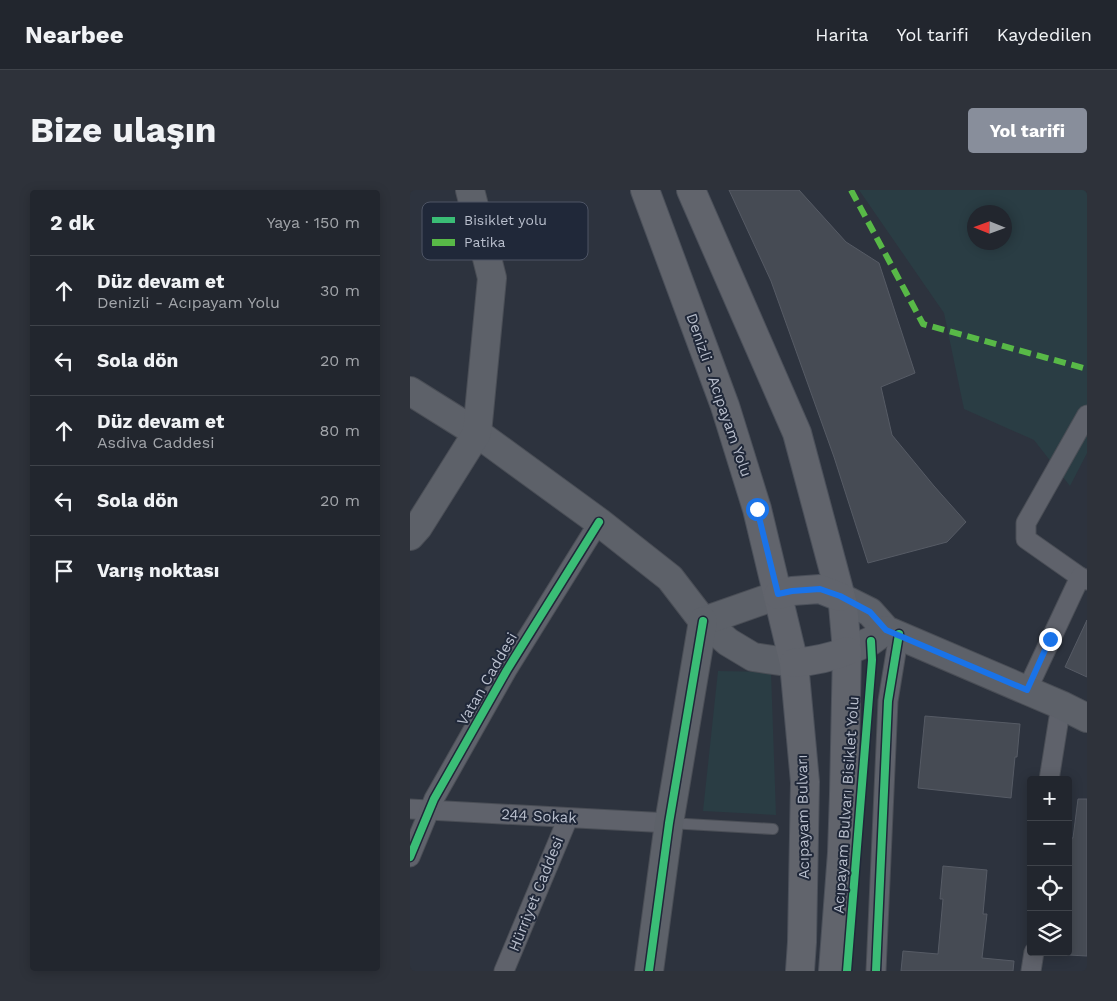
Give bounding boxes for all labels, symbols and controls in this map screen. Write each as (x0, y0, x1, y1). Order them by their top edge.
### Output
text: Nearbee (25, 21, 124, 49)
text: Harita (815, 24, 869, 45)
text: Yol tarifi (897, 24, 969, 45)
text: Kaydedilen (997, 24, 1092, 45)
button: Yol tarifi (968, 108, 1087, 153)
text: Bize ulaşın (30, 109, 217, 151)
legend (422, 202, 588, 260)
north arrow (967, 205, 1012, 250)
text: 2 dk (50, 210, 95, 235)
text: Bisiklet yolu (464, 212, 547, 228)
text: Yaya · 150 m (266, 213, 360, 232)
text: Patika (464, 234, 506, 250)
text: Düz devam et (97, 270, 224, 293)
icon: ahead (50, 277, 78, 305)
text: 30 m (320, 281, 360, 300)
text: Denizli - Acıpayam Yolu (97, 293, 280, 312)
street label: Denizli - Acıpayam Yolu (683, 311, 755, 479)
icon: left (50, 347, 78, 375)
text: Sola dön (97, 349, 178, 372)
text: 20 m (320, 351, 360, 370)
text: Düz devam et (97, 410, 224, 433)
icon: ahead (50, 417, 78, 445)
text: 80 m (319, 421, 360, 440)
text: Asdiva Caddesi (97, 433, 214, 452)
icon: left (50, 487, 78, 515)
text: Sola dön (97, 489, 178, 512)
text: 20 m (320, 491, 360, 510)
route start (746, 498, 769, 521)
icon: arrive (50, 557, 78, 585)
text: Varış noktası (97, 559, 219, 582)
route end (1039, 628, 1062, 651)
street label: Vatan Caddesi (453, 629, 521, 729)
street label: Acıpayam Bulvarı Bisiklet Yolu (829, 696, 863, 914)
street label: Acıpayam Bulvarı (793, 755, 813, 879)
map controls (1027, 776, 1072, 956)
button: + (1027, 776, 1072, 821)
street label: 244 Sokak (501, 805, 578, 827)
button: − (1027, 821, 1072, 866)
street label: Hürriyet Caddesi (505, 834, 567, 954)
button: locate (1027, 866, 1072, 911)
button: layers (1027, 911, 1072, 956)

